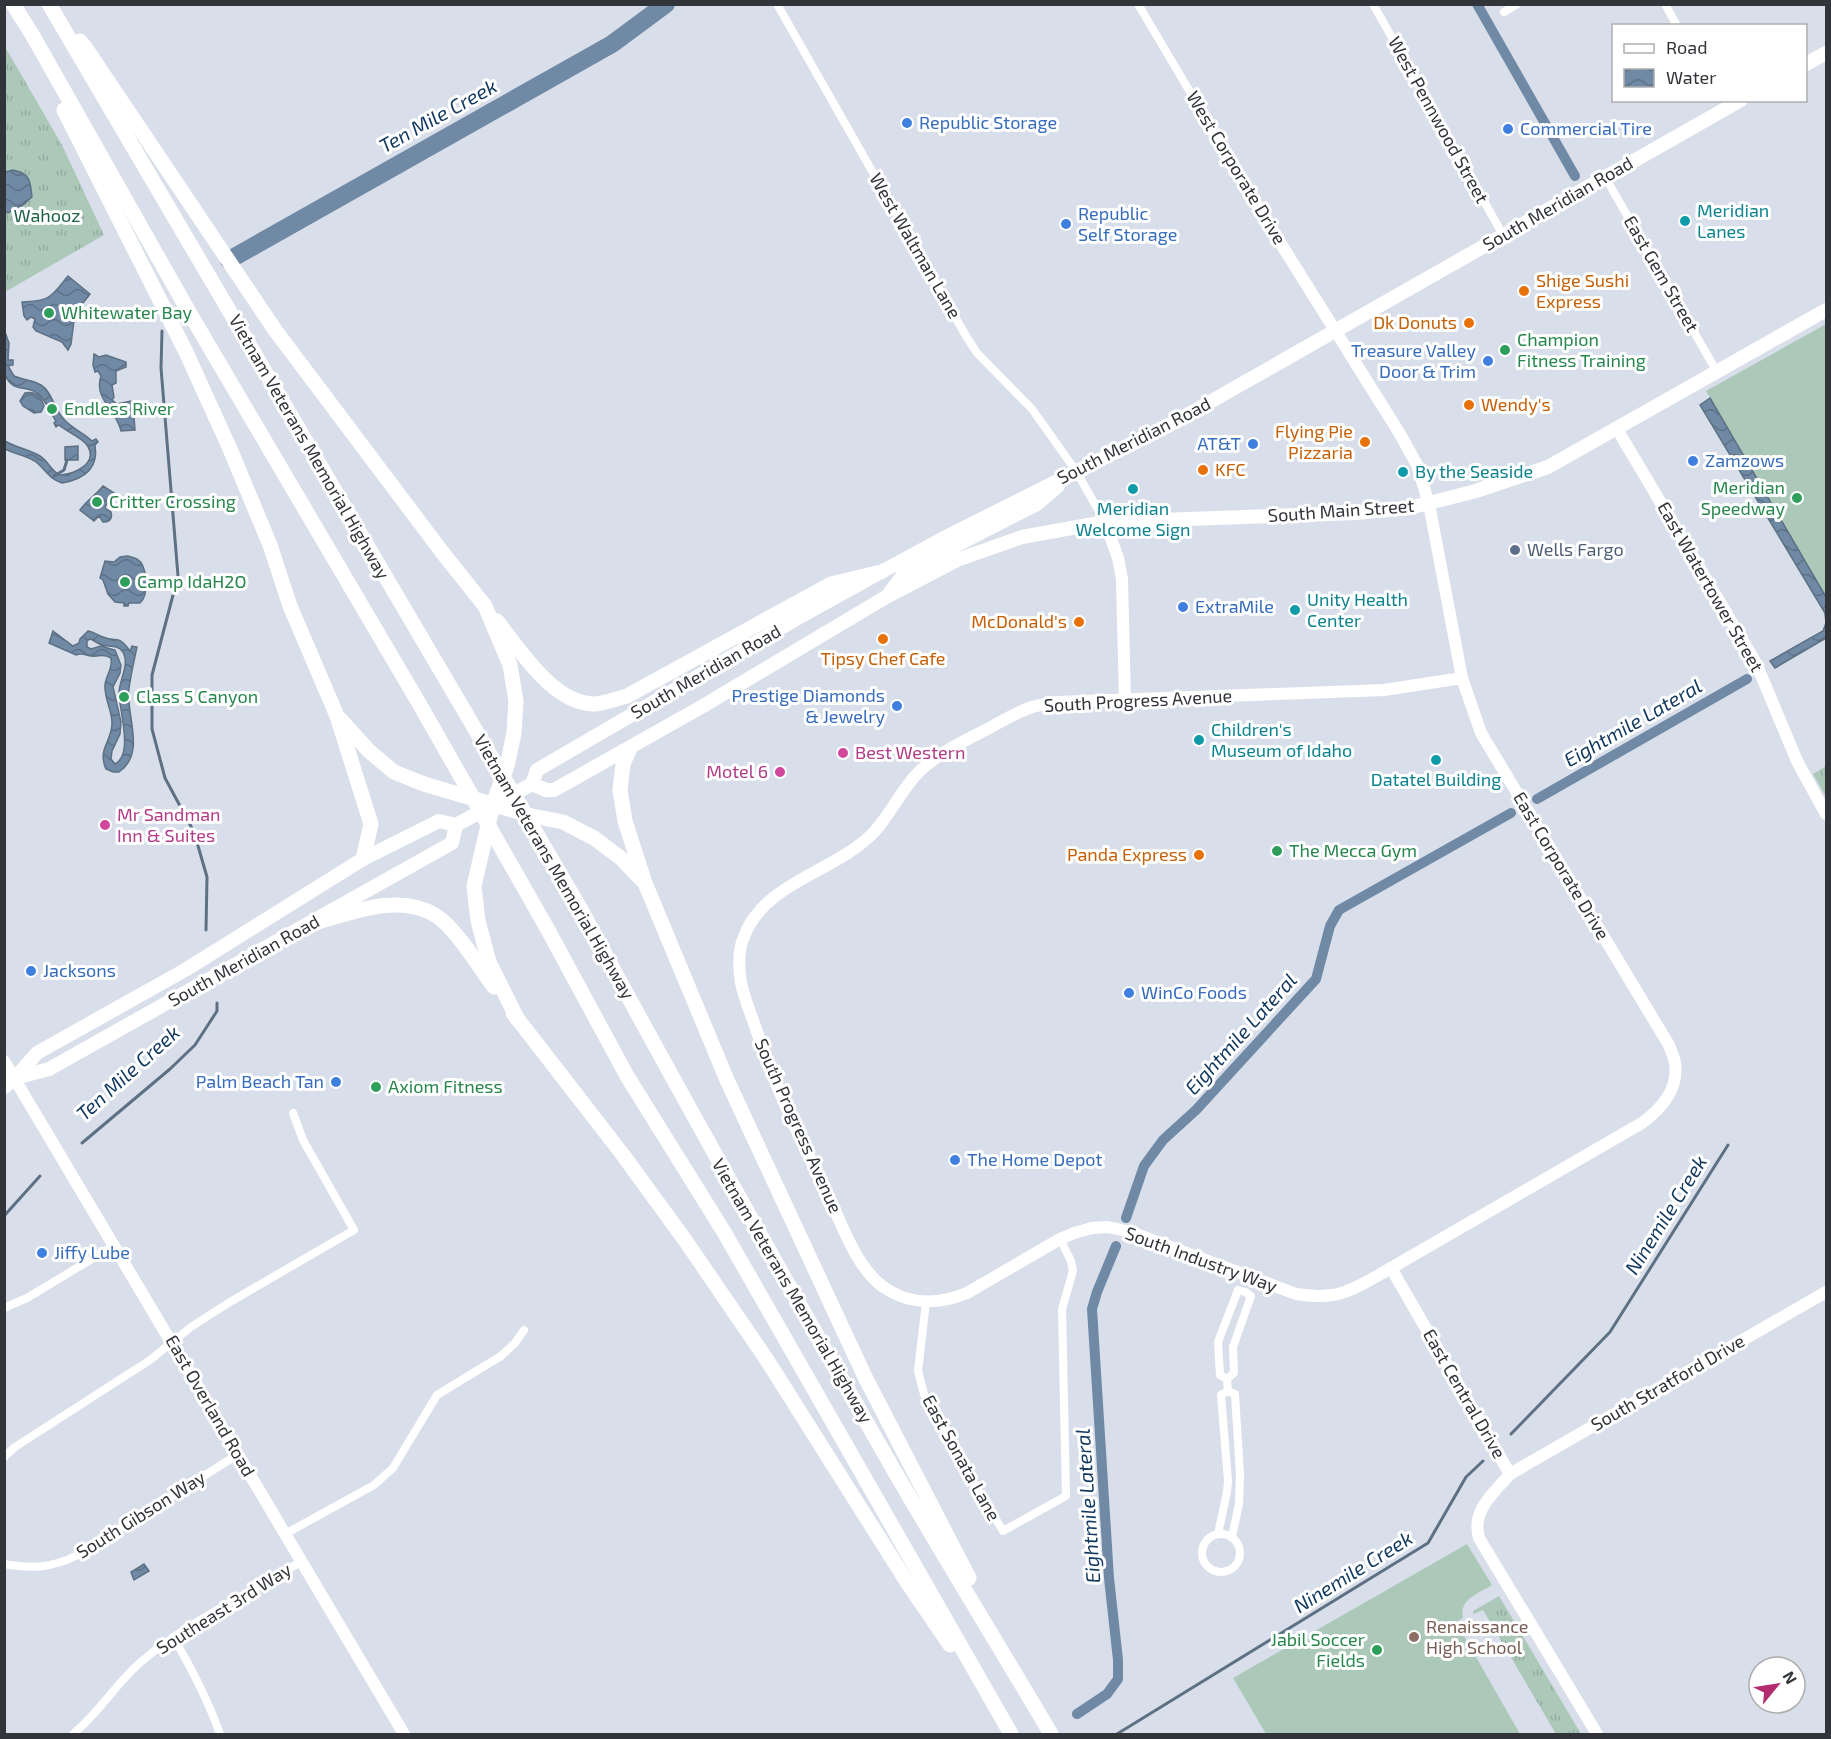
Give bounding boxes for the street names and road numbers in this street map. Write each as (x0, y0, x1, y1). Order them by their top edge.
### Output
street label: West Pennwood Street (1384, 32, 1494, 207)
street label: West Corporate Drive (1182, 87, 1291, 248)
street label: South Meridian Road (1479, 151, 1636, 255)
street label: West Waltman Lane (865, 169, 966, 322)
street label: East Gem Street (1620, 211, 1704, 336)
street label: Vietnam Veterans Memorial Highway (225, 310, 395, 583)
street label: South Meridian Road (1053, 392, 1214, 488)
street label: South Main Street (1267, 494, 1415, 526)
street label: East Watertower Street (1653, 498, 1769, 675)
street label: South Meridian Road (627, 619, 784, 723)
street label: South Progress Avenue (1043, 684, 1233, 716)
street label: Vietnam Veterans Memorial Highway (470, 730, 640, 1003)
street label: East Corporate Drive (1509, 788, 1615, 943)
street label: South Meridian Road (164, 909, 323, 1011)
street label: South Progress Avenue (751, 1035, 847, 1216)
street label: Vietnam Veterans Memorial Highway (708, 1154, 878, 1427)
street label: South Industry Way (1122, 1221, 1281, 1297)
street label: East Central Drive (1419, 1325, 1511, 1462)
street label: South Stratford Drive (1587, 1329, 1748, 1435)
street label: East Overland Road (161, 1331, 260, 1480)
street label: East Sonata Lane (918, 1391, 1006, 1524)
street label: South Gibson Way (72, 1465, 209, 1563)
street label: Southeast 3rd Way (152, 1558, 295, 1659)

